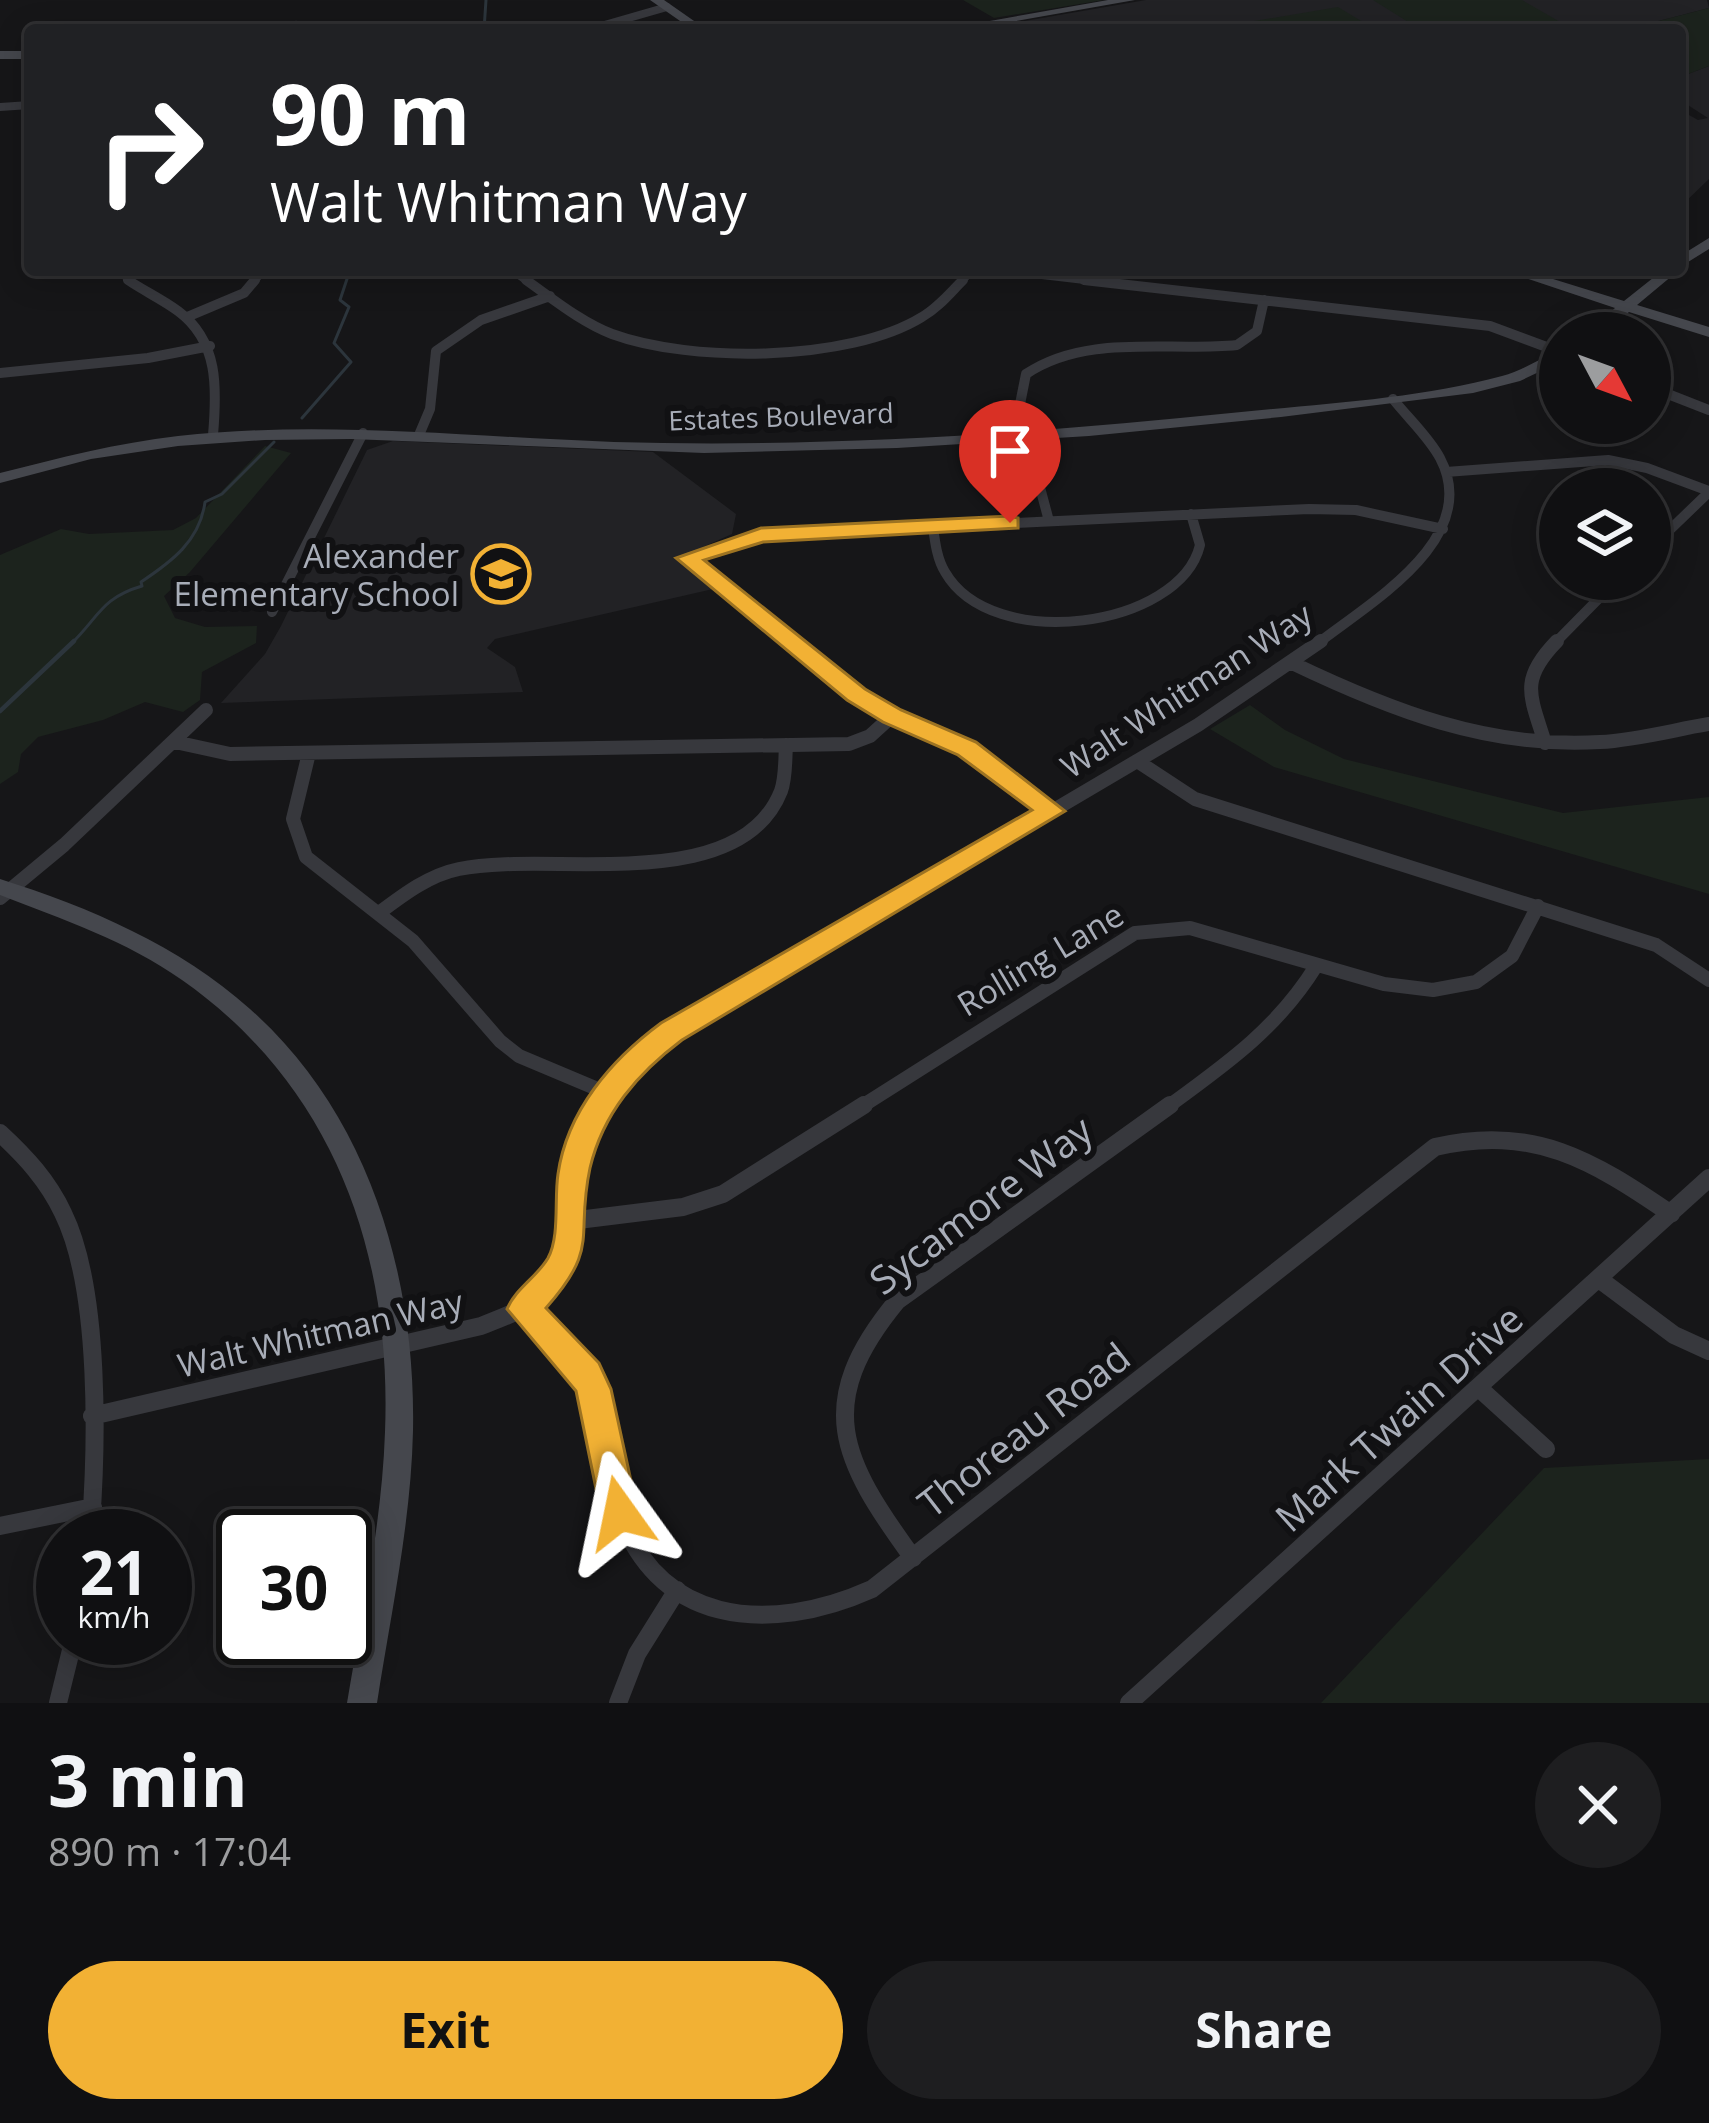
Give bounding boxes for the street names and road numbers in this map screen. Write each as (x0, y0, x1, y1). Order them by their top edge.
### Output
street label: Estates Boulevard (668, 394, 894, 438)
street label: Walt Whitman Way (1052, 592, 1321, 788)
street label: Rolling Lane (949, 892, 1131, 1026)
street label: Sycamore Way (858, 1103, 1103, 1305)
street label: Walt Whitman Way (173, 1278, 467, 1388)
street label: Mark Twain Drive (1263, 1292, 1533, 1542)
street label: Thoreau Road (906, 1329, 1140, 1529)

